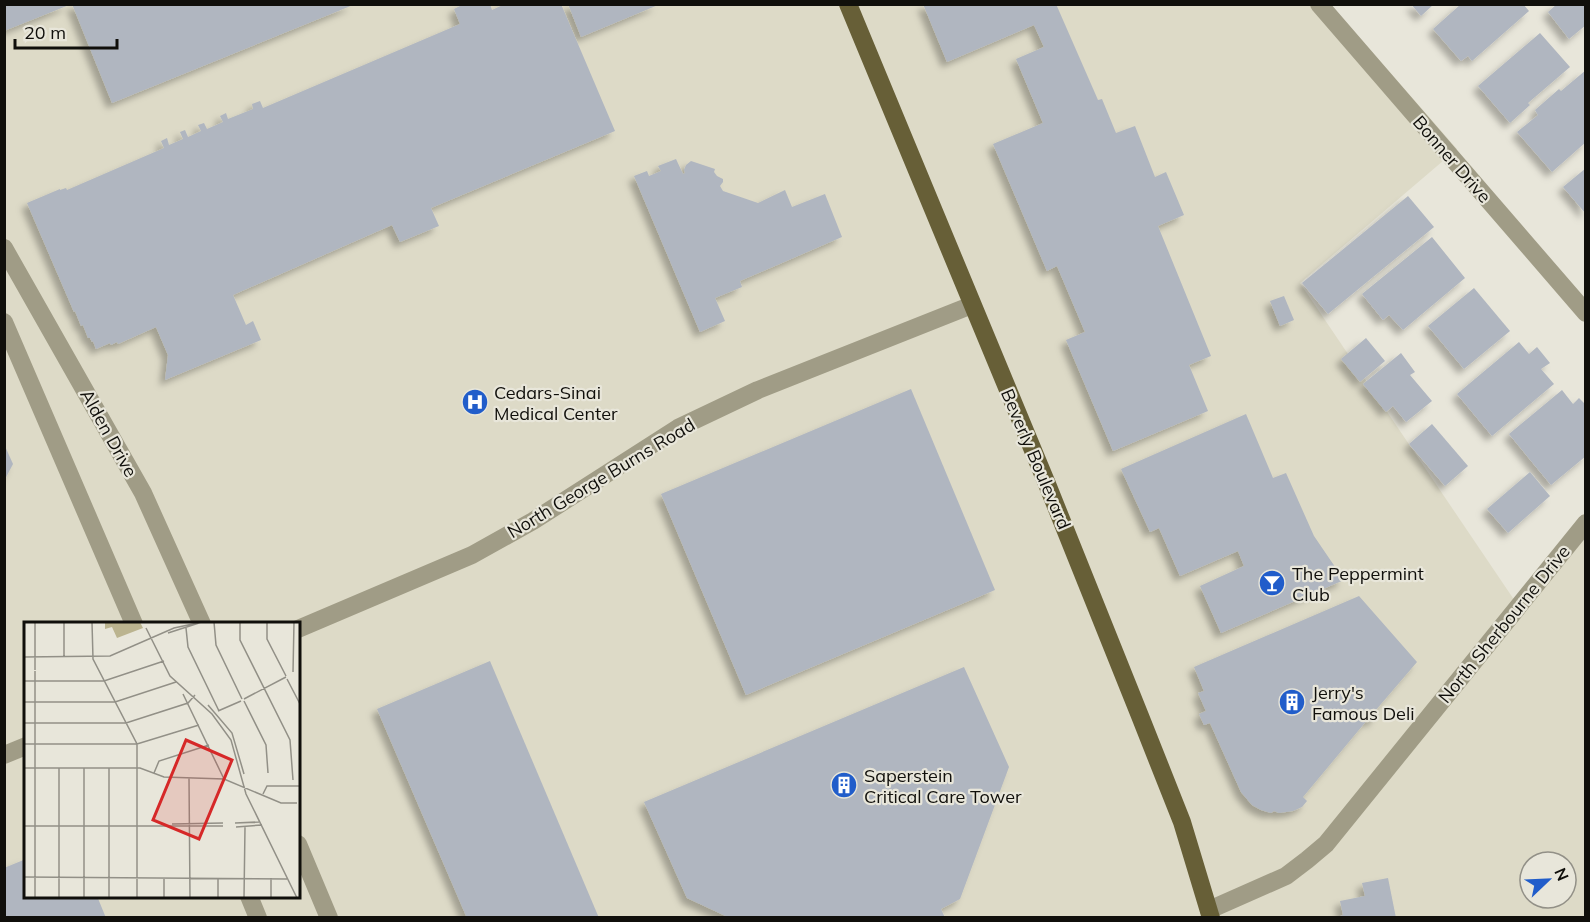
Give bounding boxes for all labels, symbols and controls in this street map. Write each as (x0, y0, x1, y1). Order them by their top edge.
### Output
scale bar (15, 12, 117, 50)
text: 20 m (24, 21, 66, 44)
street label: Bonner Drive (1408, 111, 1496, 207)
place label: Cedars-Sinai Medical Center (494, 381, 618, 425)
street label: Alden Drive (75, 385, 143, 481)
street label: Beverly Boulevard (996, 385, 1076, 533)
hospital icon: Cedars-Sinai Medical Center (460, 387, 490, 417)
street label: North George Burns Road (503, 413, 699, 543)
street label: North Sherbourne Drive (1433, 540, 1575, 708)
place label: The Peppermint Club (1292, 562, 1424, 606)
bar icon: The Peppermint Club (1257, 568, 1287, 598)
inset map (24, 622, 300, 898)
place label: Jerry's Famous Deli (1312, 681, 1414, 725)
building icon: Jerry's Famous Deli (1277, 687, 1307, 717)
place label: Saperstein Critical Care Tower (864, 764, 1022, 808)
building icon: Saperstein Critical Care Tower (829, 770, 859, 800)
north arrow (1518, 850, 1578, 910)
text: N (1550, 865, 1573, 884)

